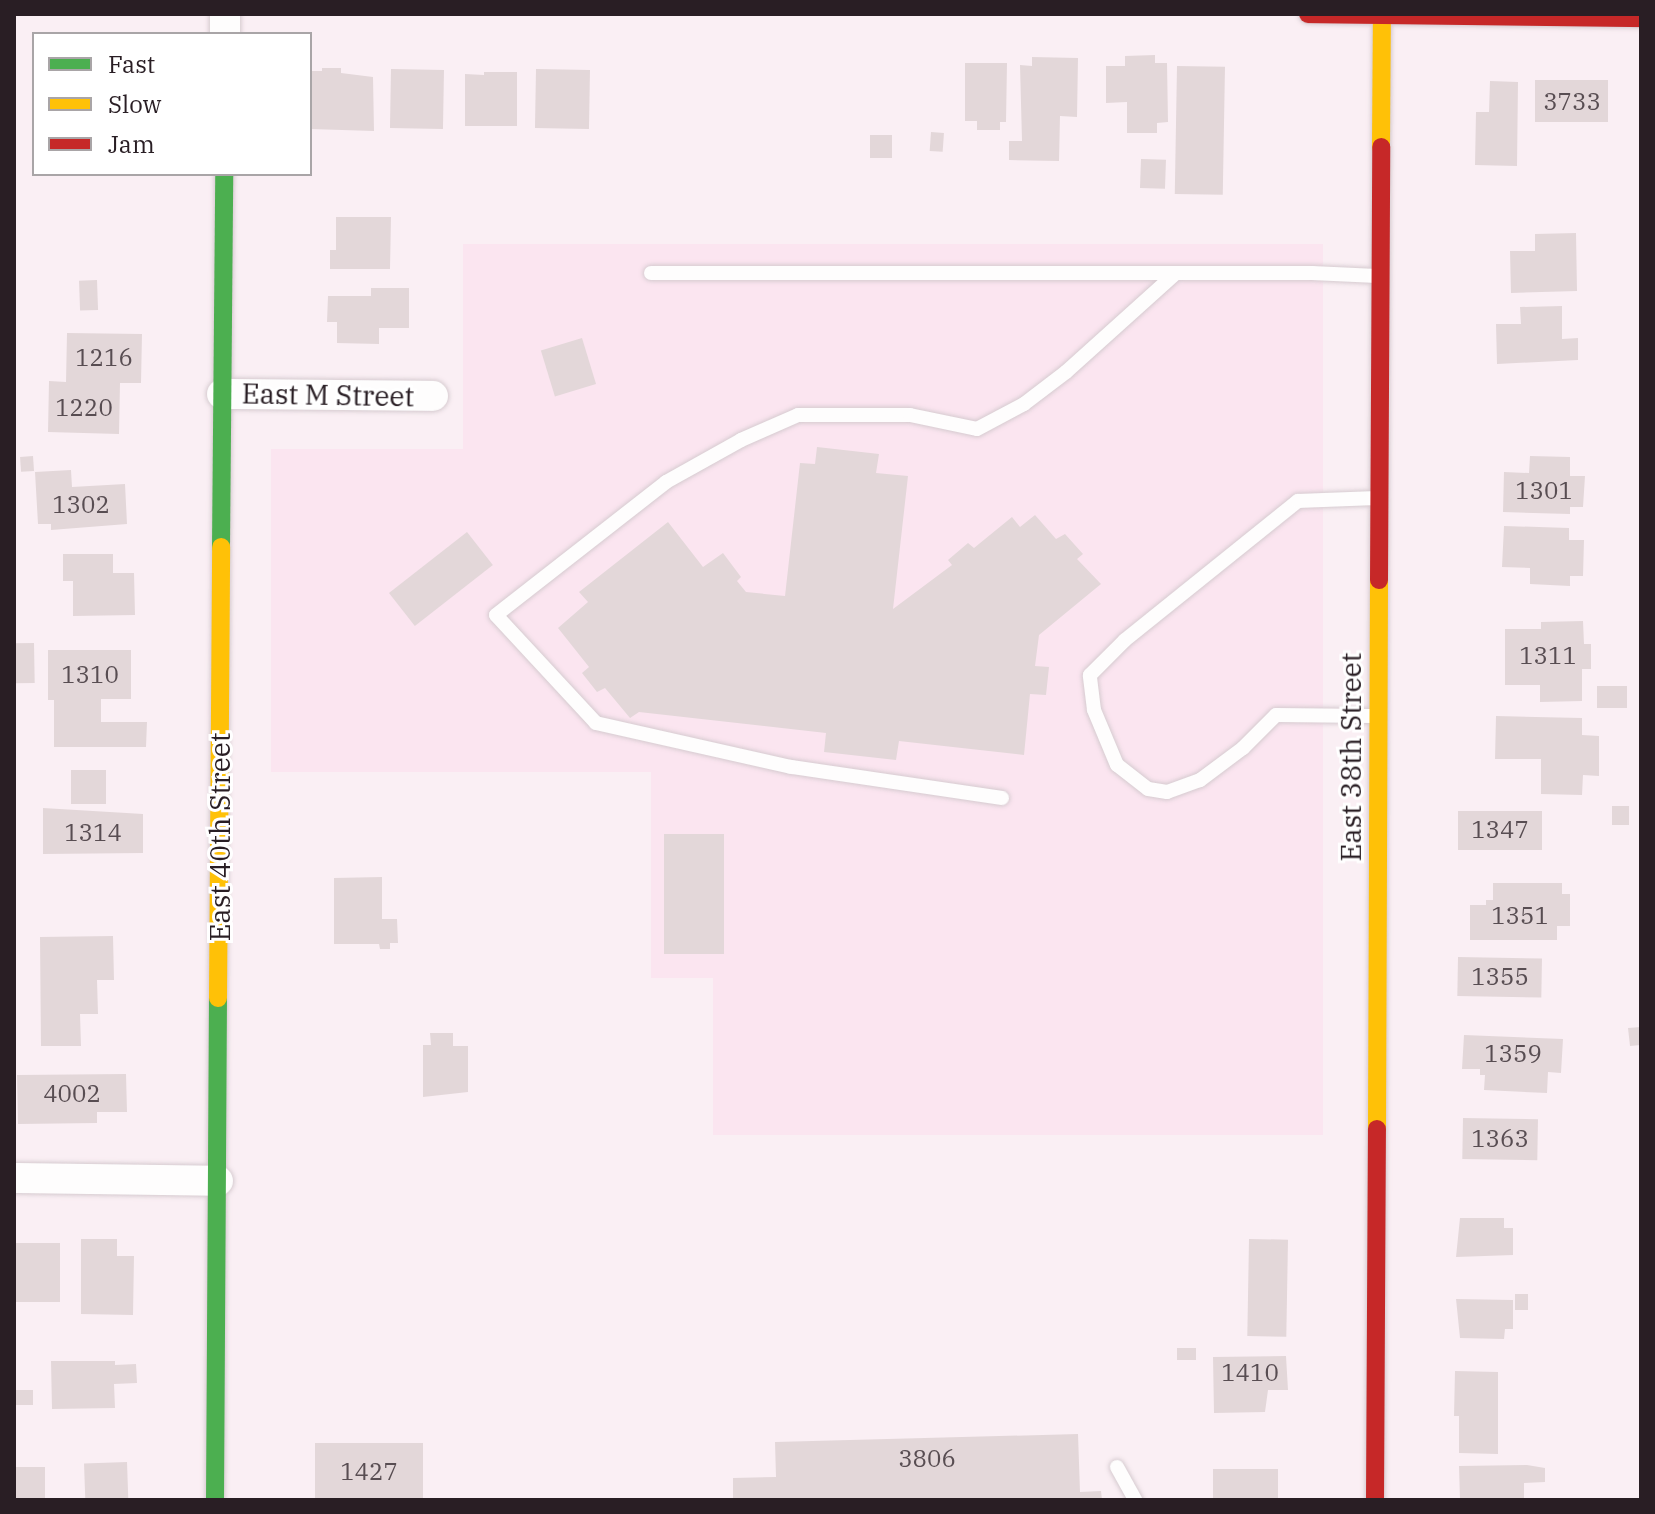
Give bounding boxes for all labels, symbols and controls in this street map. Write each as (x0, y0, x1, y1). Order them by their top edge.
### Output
legend (32, 32, 312, 176)
text: Fast (108, 48, 155, 80)
text: Slow (108, 88, 161, 120)
house number: 3733 (1543, 88, 1601, 116)
text: Jam (108, 128, 155, 160)
house number: 1216 (75, 344, 133, 372)
street label: East M Street (241, 377, 415, 413)
house number: 1220 (55, 394, 113, 422)
house number: 1301 (1515, 477, 1573, 505)
house number: 1302 (52, 491, 110, 519)
house number: 1311 (1519, 642, 1577, 670)
street label: East 38th Street (1334, 652, 1368, 862)
house number: 1310 (61, 661, 119, 689)
street label: East 40th Street (203, 732, 237, 942)
house number: 1347 (1471, 816, 1529, 844)
house number: 1314 (64, 819, 122, 847)
house number: 1351 (1491, 902, 1549, 930)
house number: 1355 (1471, 963, 1529, 991)
house number: 1359 (1484, 1040, 1542, 1068)
house number: 4002 (43, 1080, 101, 1108)
house number: 1363 (1471, 1125, 1529, 1153)
house number: 1410 (1221, 1359, 1279, 1387)
house number: 3806 (898, 1445, 956, 1473)
house number: 1427 (340, 1458, 398, 1486)

